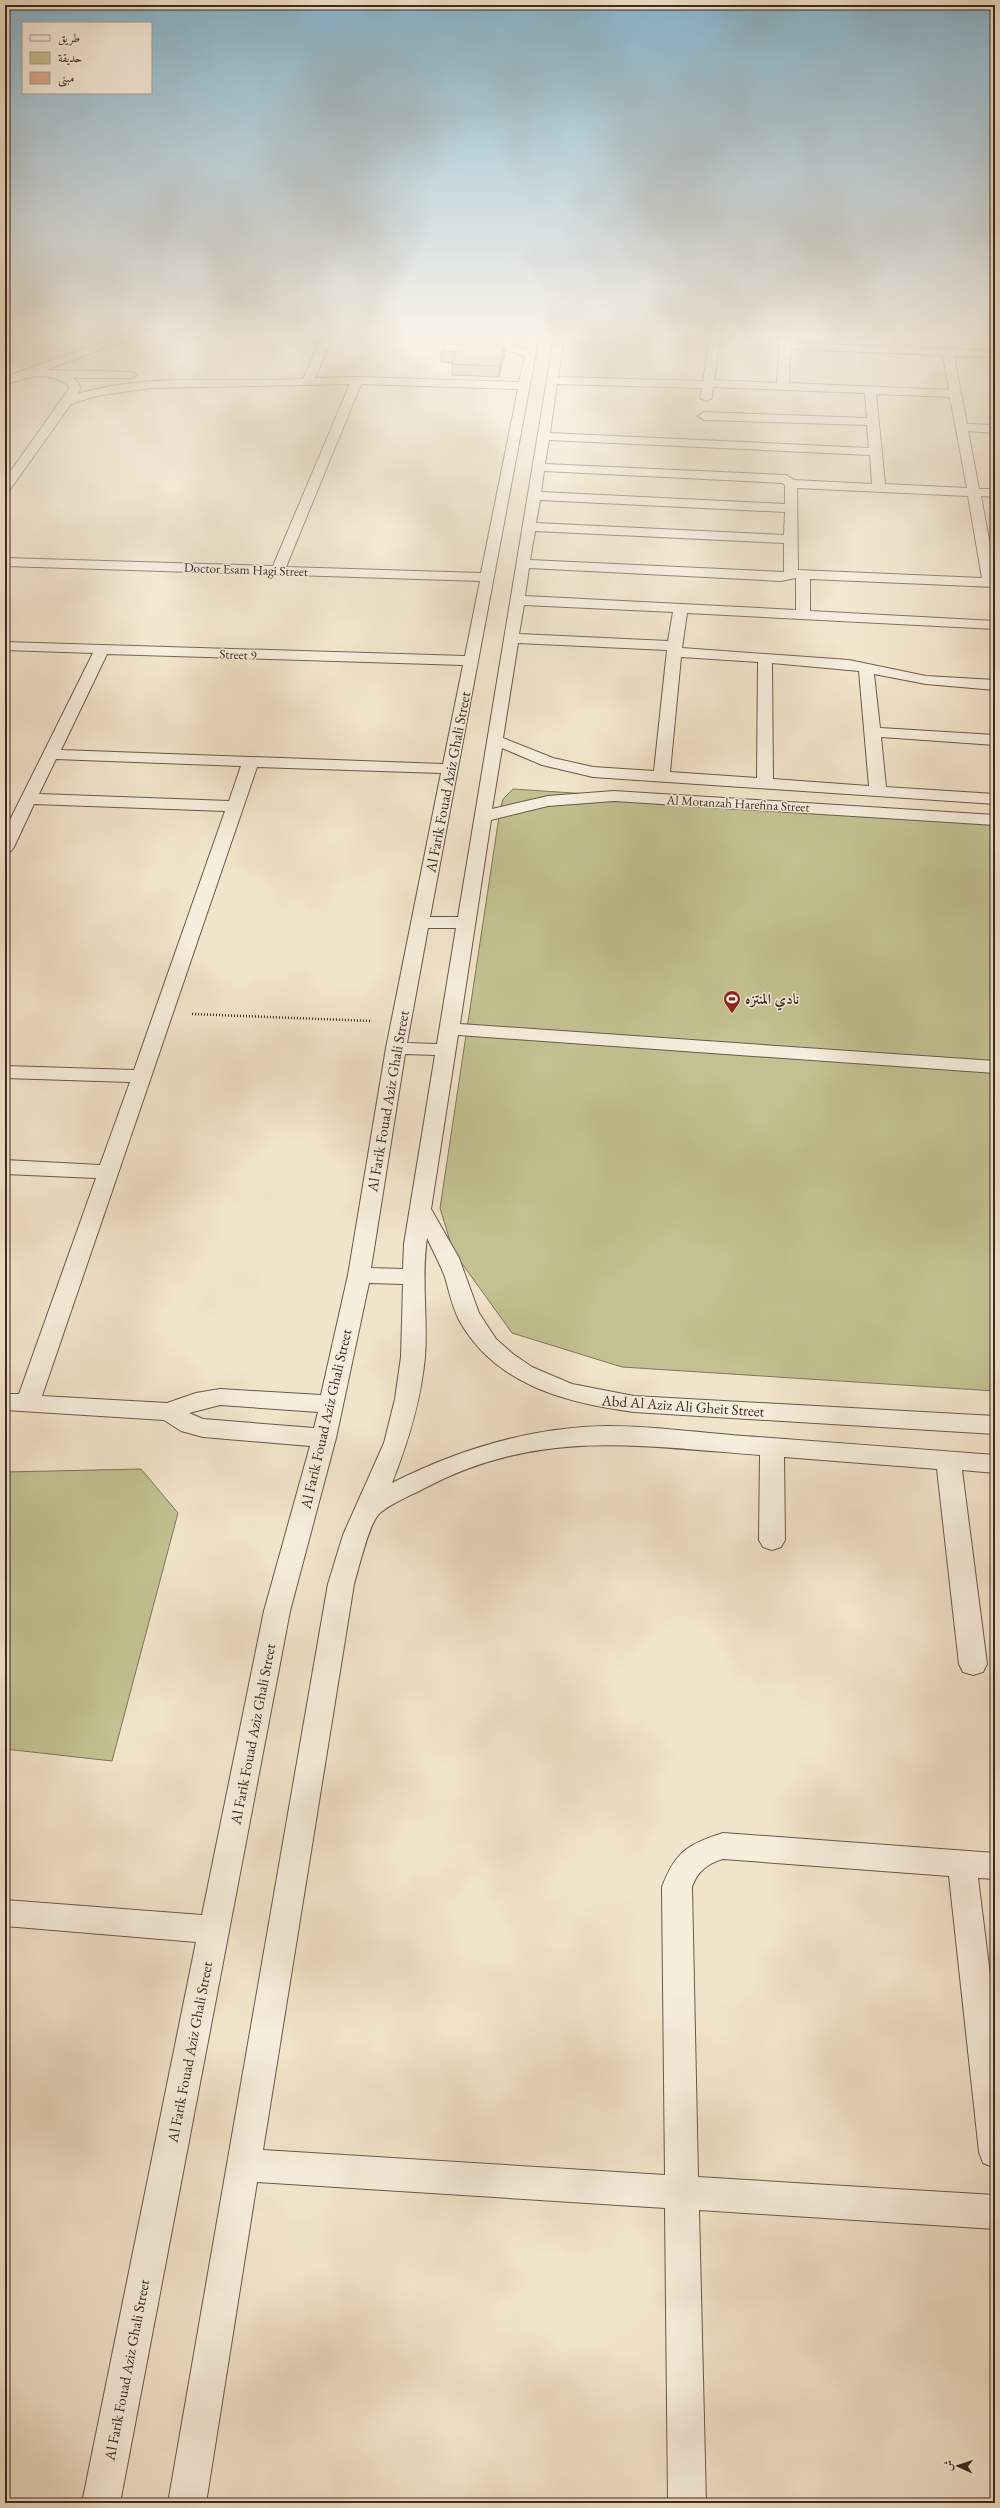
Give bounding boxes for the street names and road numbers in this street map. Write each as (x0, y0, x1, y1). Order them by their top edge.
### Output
street label: Doctor Esam Hagi Street (184, 559, 308, 580)
street label: Street 9 (219, 645, 258, 664)
street label: Al Farik Fouad Aziz Ghali Street (420, 690, 474, 875)
street label: Al Motanzah Harefina Street (665, 791, 810, 816)
street label: Al Farik Fouad Aziz Ghali Street (362, 1008, 413, 1194)
street label: Al Farik Fouad Aziz Ghali Street (295, 1327, 356, 1512)
street label: Abd Al Aziz Ali Gheit Street (600, 1390, 765, 1421)
street label: Al Farik Fouad Aziz Ghali Street (225, 1642, 279, 1827)
street label: Al Farik Fouad Aziz Ghali Street (162, 1960, 216, 2145)
street label: Al Farik Fouad Aziz Ghali Street (99, 2278, 153, 2463)

